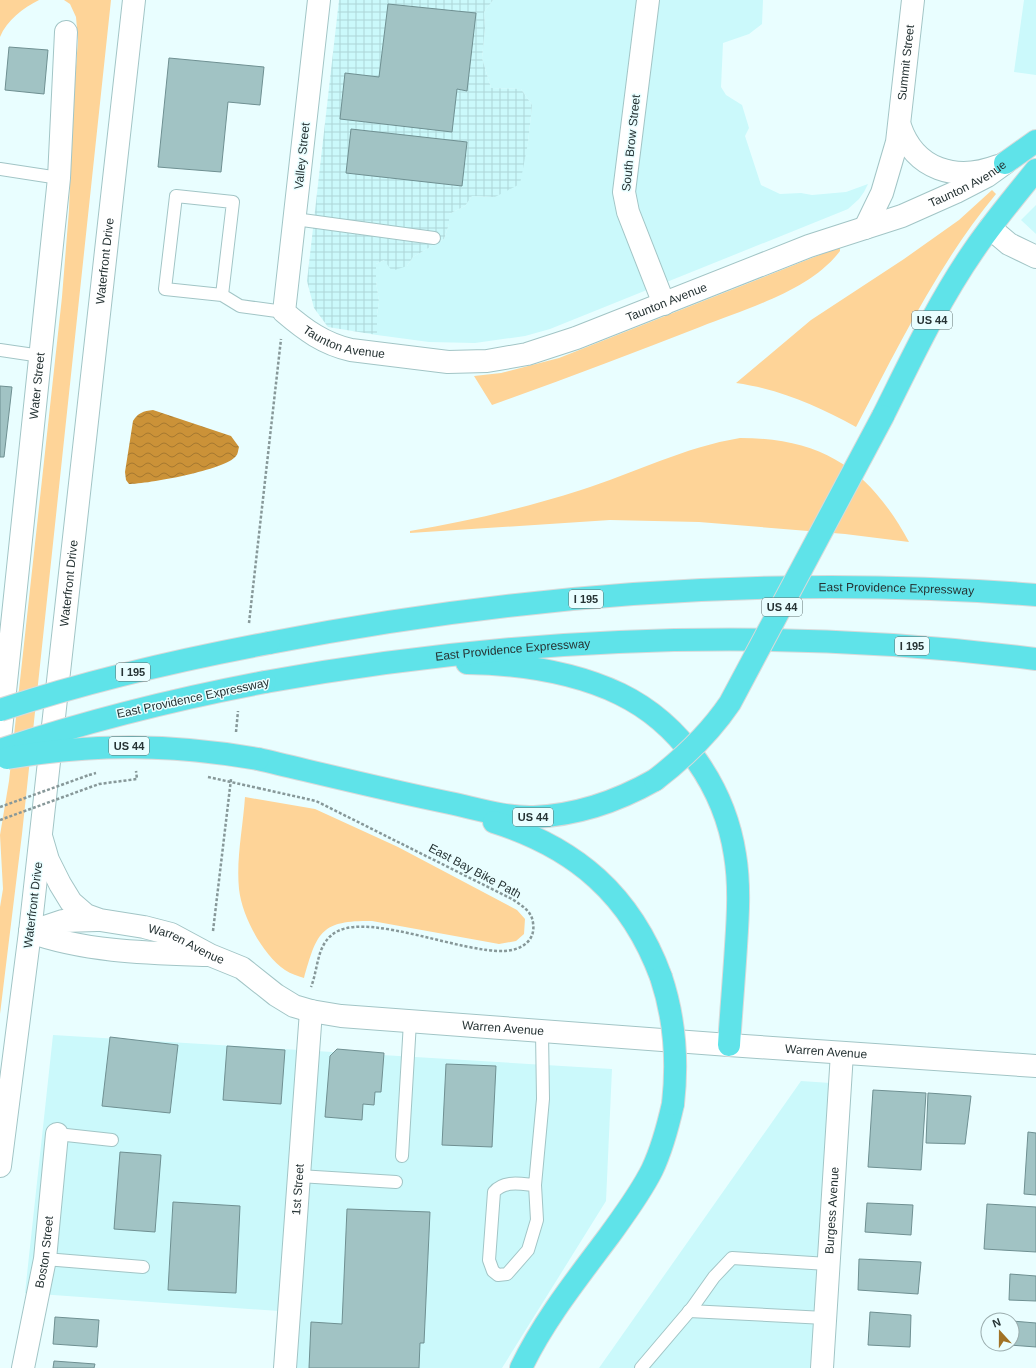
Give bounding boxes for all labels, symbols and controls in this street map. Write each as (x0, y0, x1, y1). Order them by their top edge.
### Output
street label: Summit Street (895, 23, 917, 101)
street label: South Brow Street (619, 93, 643, 192)
street label: Valley Street (292, 121, 313, 190)
street label: Taunton Avenue (927, 157, 1009, 210)
street label: Waterfront Drive (93, 217, 117, 305)
street label: Taunton Avenue (624, 280, 709, 325)
road number: US 44 (912, 311, 952, 329)
street label: Taunton Avenue (300, 323, 386, 361)
street label: Water Street (27, 351, 48, 420)
street label: Waterfront Drive (57, 539, 81, 627)
street label: East Providence Expressway (819, 580, 974, 598)
road number: I 195 (569, 590, 603, 608)
road number: US 44 (762, 598, 802, 616)
street label: East Providence Expressway (435, 636, 591, 664)
road number: I 195 (895, 637, 929, 655)
road number: I 195 (116, 663, 150, 681)
street label: East Providence Expressway (116, 675, 270, 721)
road number: US 44 (109, 737, 149, 755)
road number: US 44 (513, 808, 553, 826)
street label: East Bay Bike Path (426, 841, 524, 901)
street label: Waterfront Drive (21, 861, 45, 949)
street label: Warren Avenue (147, 921, 227, 967)
street label: Warren Avenue (461, 1018, 545, 1038)
street label: Warren Avenue (785, 1042, 868, 1061)
street label: 1st Street (289, 1163, 307, 1216)
street label: Burgess Avenue (822, 1166, 842, 1254)
street label: Boston Street (32, 1215, 56, 1289)
north arrow (980, 1312, 1020, 1352)
text: N (991, 1316, 1002, 1330)

